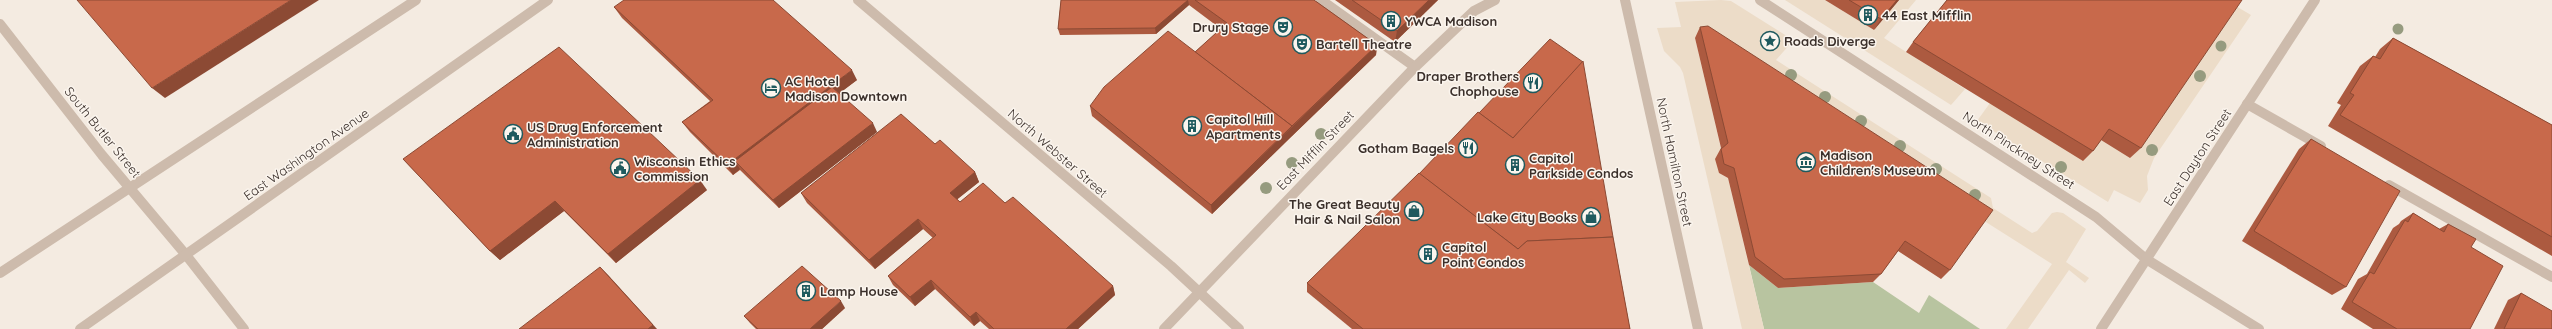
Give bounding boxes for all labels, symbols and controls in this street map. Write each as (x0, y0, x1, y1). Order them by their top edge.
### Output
building icon: 44 East Mifflin (1857, 4, 1879, 26)
place label: 44 East Mifflin (1882, 7, 1971, 23)
building icon: YWCA Madison (1380, 10, 1402, 32)
place label: YWCA Madison (1405, 13, 1497, 29)
theatre icon: Drury Stage (1272, 16, 1294, 38)
place label: Drury Stage (1193, 19, 1269, 35)
place icon: Roads Diverge (1759, 30, 1781, 52)
theatre icon: Bartell Theatre (1291, 33, 1313, 55)
place label: Roads Diverge (1784, 33, 1876, 49)
place label: Bartell Theatre (1316, 36, 1412, 52)
place label: Draper Brothers Chophouse (1416, 68, 1519, 99)
restaurant icon: Draper Brothers Chophouse (1522, 72, 1544, 94)
place label: AC Hotel Madison Downtown (785, 73, 907, 104)
hotel icon: AC Hotel Madison Downtown (760, 77, 782, 99)
street label: South Butler Street (61, 83, 145, 181)
street label: North Hamilton Street (1654, 96, 1696, 228)
street label: East Washington Avenue (240, 105, 372, 203)
street label: North Webster Street (1005, 105, 1111, 201)
street label: East Dayton Street (2160, 105, 2234, 209)
street label: East Mifflin Street (1273, 107, 1357, 193)
street label: North Pinckney Street (1960, 108, 2078, 192)
place label: Capitol Hill Apartments (1206, 111, 1281, 142)
building icon: Capitol Hill Apartments (1181, 115, 1203, 137)
place label: US Drug Enforcement Administration (527, 119, 663, 150)
public building icon: US Drug Enforcement Administration (502, 123, 524, 145)
restaurant icon: Gotham Bagels (1457, 137, 1479, 159)
place label: Gotham Bagels (1358, 140, 1454, 156)
place label: Madison Children's Museum (1820, 147, 1936, 178)
place label: Capitol Parkside Condos (1529, 150, 1633, 181)
museum icon: Madison Children's Museum (1795, 151, 1817, 173)
place label: Wisconsin Ethics Commission (634, 153, 735, 184)
building icon: Capitol Parkside Condos (1504, 154, 1526, 176)
public building icon: Wisconsin Ethics Commission (609, 157, 631, 179)
place label: The Great Beauty Hair & Nail Salon (1289, 196, 1400, 227)
shop icon: The Great Beauty Hair & Nail Salon (1403, 200, 1425, 222)
shop icon: Lake City Books (1580, 206, 1602, 228)
place label: Lake City Books (1477, 209, 1577, 225)
place label: Capitol Point Condos (1442, 239, 1524, 270)
building icon: Capitol Point Condos (1417, 243, 1439, 265)
building icon: Lamp House (795, 280, 817, 302)
place label: Lamp House (820, 283, 899, 299)

